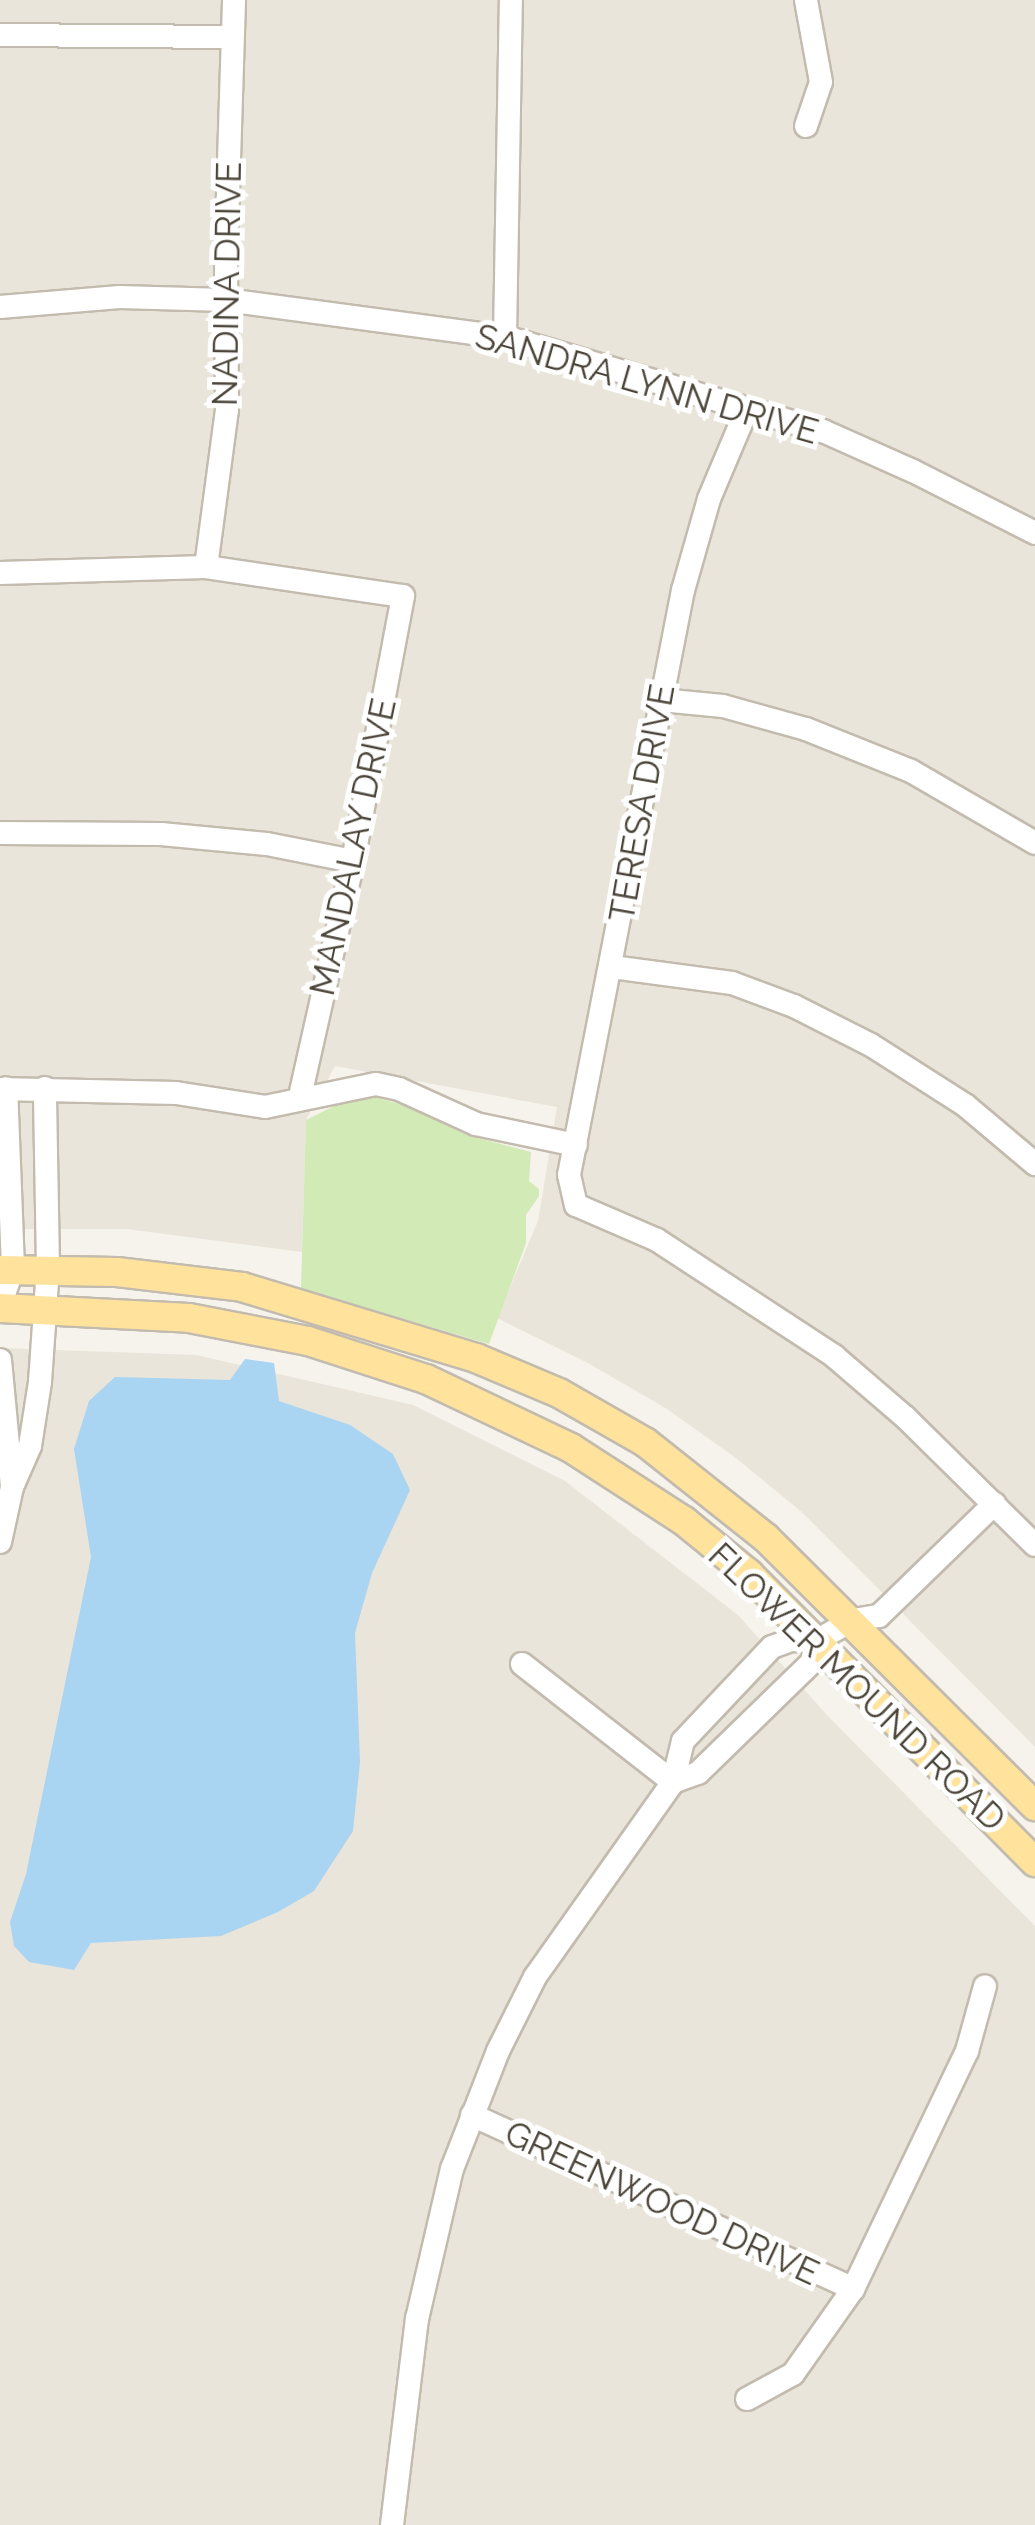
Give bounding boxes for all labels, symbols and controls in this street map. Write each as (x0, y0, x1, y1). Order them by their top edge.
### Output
street label: NADINA DRIVE (204, 161, 250, 407)
street label: SANDRA LYNN DRIVE (470, 315, 824, 453)
street label: TERESA DRIVE (600, 680, 684, 926)
street label: MANDALAY DRIVE (301, 694, 405, 1000)
street label: FLOWER MOUND ROAD (700, 1534, 1014, 1840)
street label: GREENWOOD DRIVE (498, 2112, 826, 2294)

